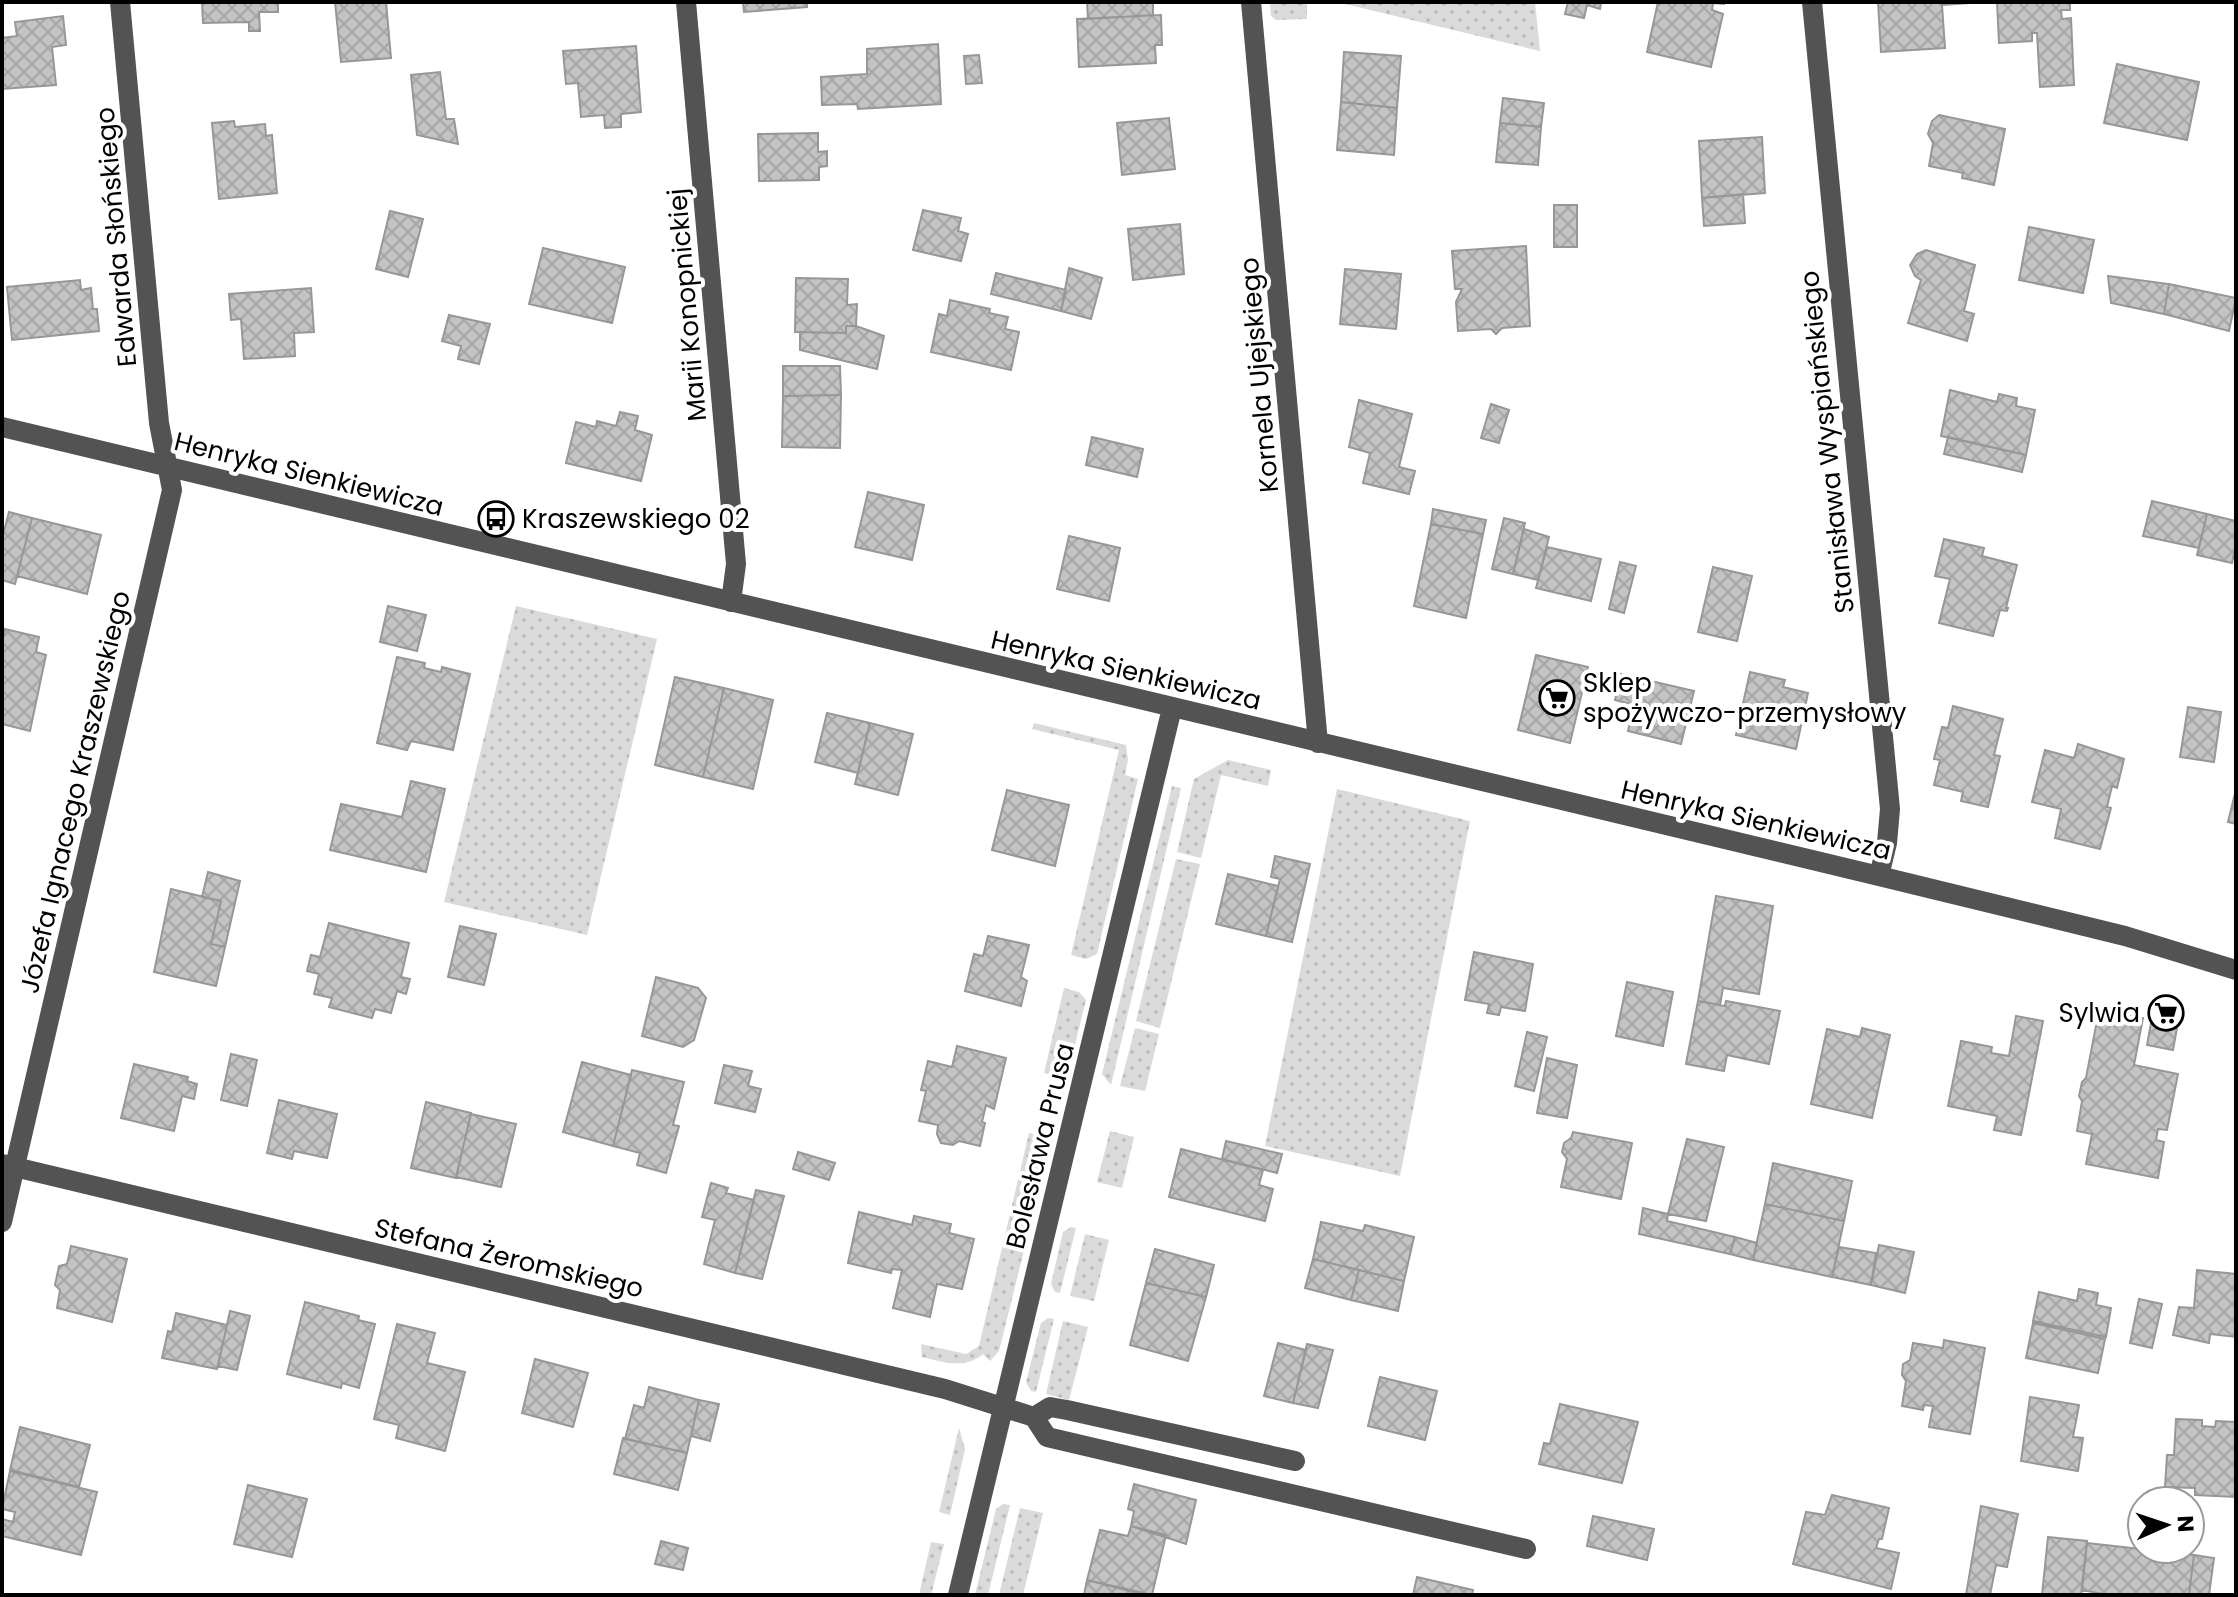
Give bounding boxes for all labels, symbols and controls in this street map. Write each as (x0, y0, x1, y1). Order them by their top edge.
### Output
street label: Edwarda Słońskiego (87, 106, 145, 368)
street label: Marii Konopnickiej (659, 187, 715, 423)
street label: Kornela Ujejskiego (1231, 256, 1287, 494)
street label: Stanisława Wyspiańskiego (1791, 269, 1863, 615)
street label: Henryka Sienkiewicza (171, 423, 447, 525)
bus stop icon: Kraszewskiego 02 (477, 500, 515, 538)
place label: Kraszewskiego 02 (522, 501, 750, 537)
street label: Józefa Ignacego Kraszewskiego (11, 587, 139, 997)
street label: Henryka Sienkiewicza (987, 621, 1265, 719)
place label: Sklep spożywczo-przemysłowy (1583, 665, 1907, 731)
supermarket icon: Sklep spożywczo-przemysłowy (1538, 679, 1576, 717)
street label: Henryka Sienkiewicza (1617, 771, 1895, 869)
supermarket icon: Sylwia (2147, 994, 2185, 1032)
place label: Sylwia (2058, 995, 2140, 1031)
street label: Bolesława Prusa (997, 1039, 1083, 1253)
street label: Stefana Żeromskiego (371, 1210, 647, 1306)
north arrow (2126, 1485, 2206, 1565)
text: N (2170, 1515, 2201, 1533)

